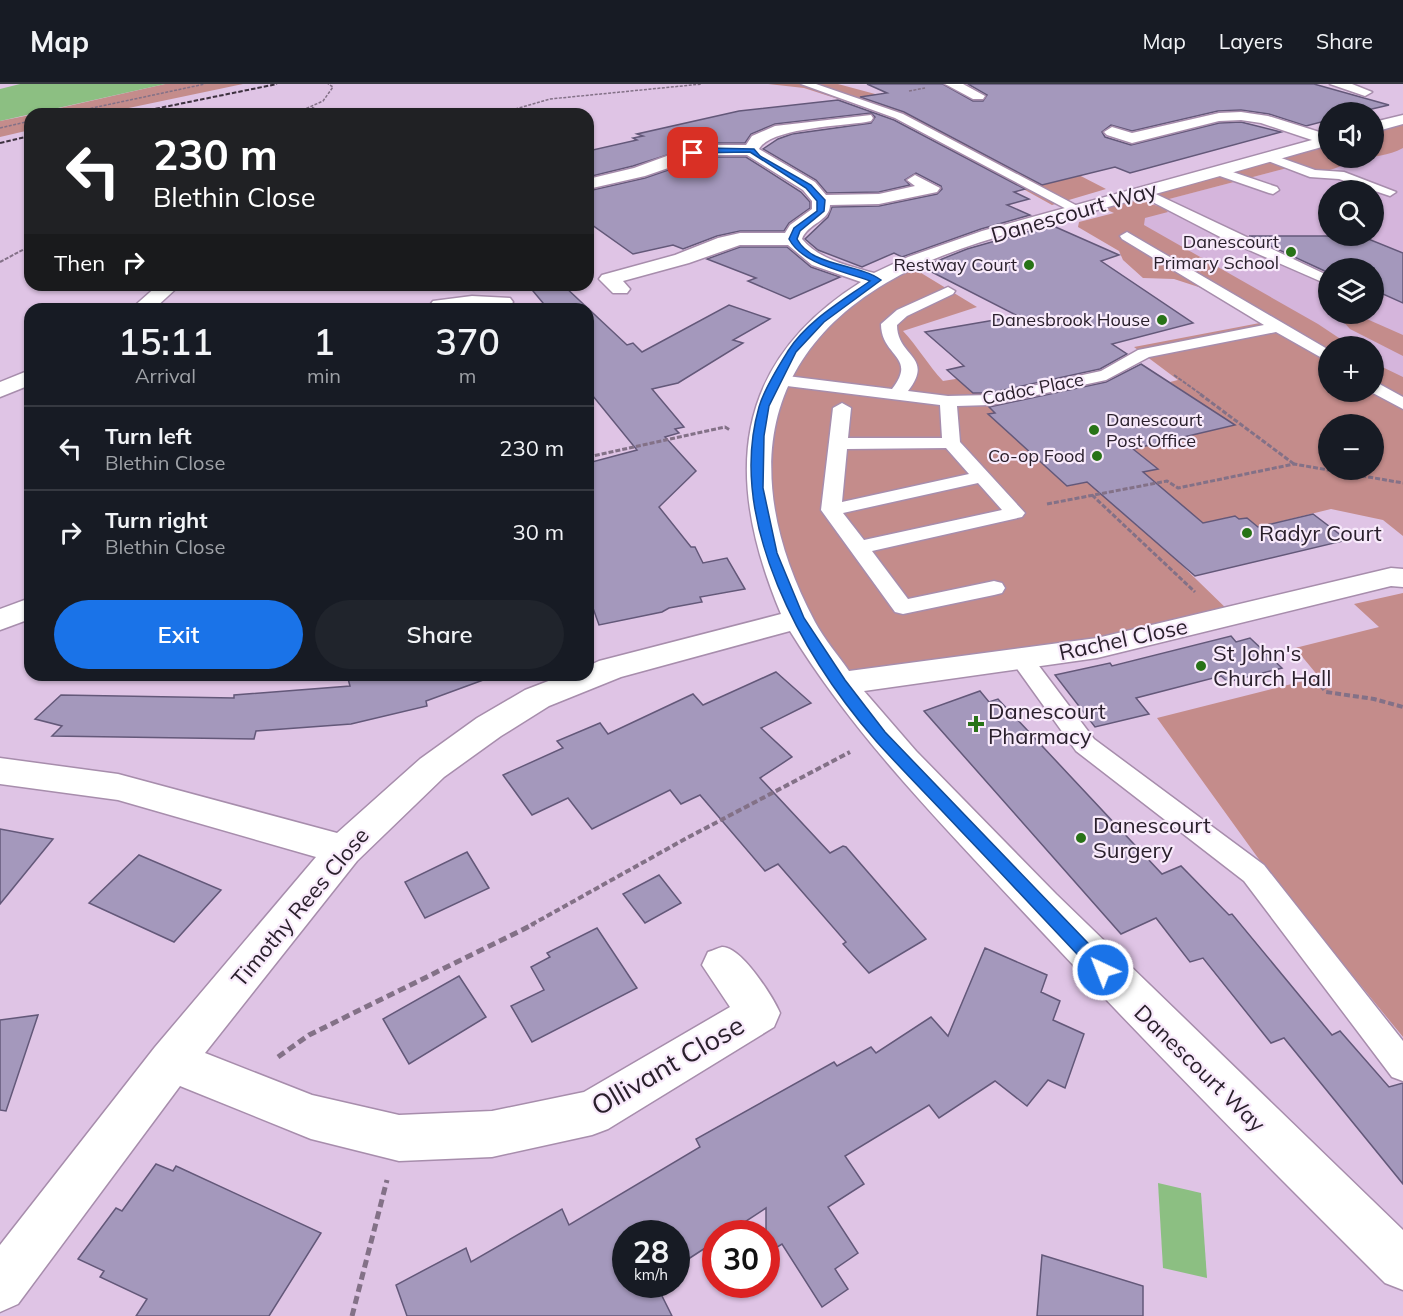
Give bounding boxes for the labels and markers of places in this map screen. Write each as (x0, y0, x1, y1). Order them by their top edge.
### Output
pin (667, 127, 718, 178)
place label: Danescourt Primary School (1153, 230, 1279, 274)
marker: Danescourt Primary School (1284, 245, 1298, 259)
place label: Restway Court (894, 253, 1017, 276)
marker: Restway Court (1022, 258, 1036, 272)
place label: Danesbrook House (992, 308, 1150, 331)
marker: Danesbrook House (1155, 313, 1169, 327)
place label: Danescourt Post Office (1106, 408, 1202, 452)
marker: Danescourt Post Office (1087, 423, 1101, 437)
place label: Co-op Food (988, 444, 1085, 467)
marker: Co-op Food (1090, 449, 1104, 463)
place label: Radyr Court (1259, 519, 1382, 547)
marker: Radyr Court (1240, 526, 1254, 540)
place label: St John's Church Hall (1213, 639, 1332, 692)
marker: St John's Church Hall (1194, 659, 1208, 673)
place label: Danescourt Pharmacy (988, 697, 1106, 750)
marker: Danescourt Pharmacy (969, 717, 983, 731)
place label: Danescourt Surgery (1093, 811, 1211, 864)
marker: Danescourt Surgery (1074, 831, 1088, 845)

